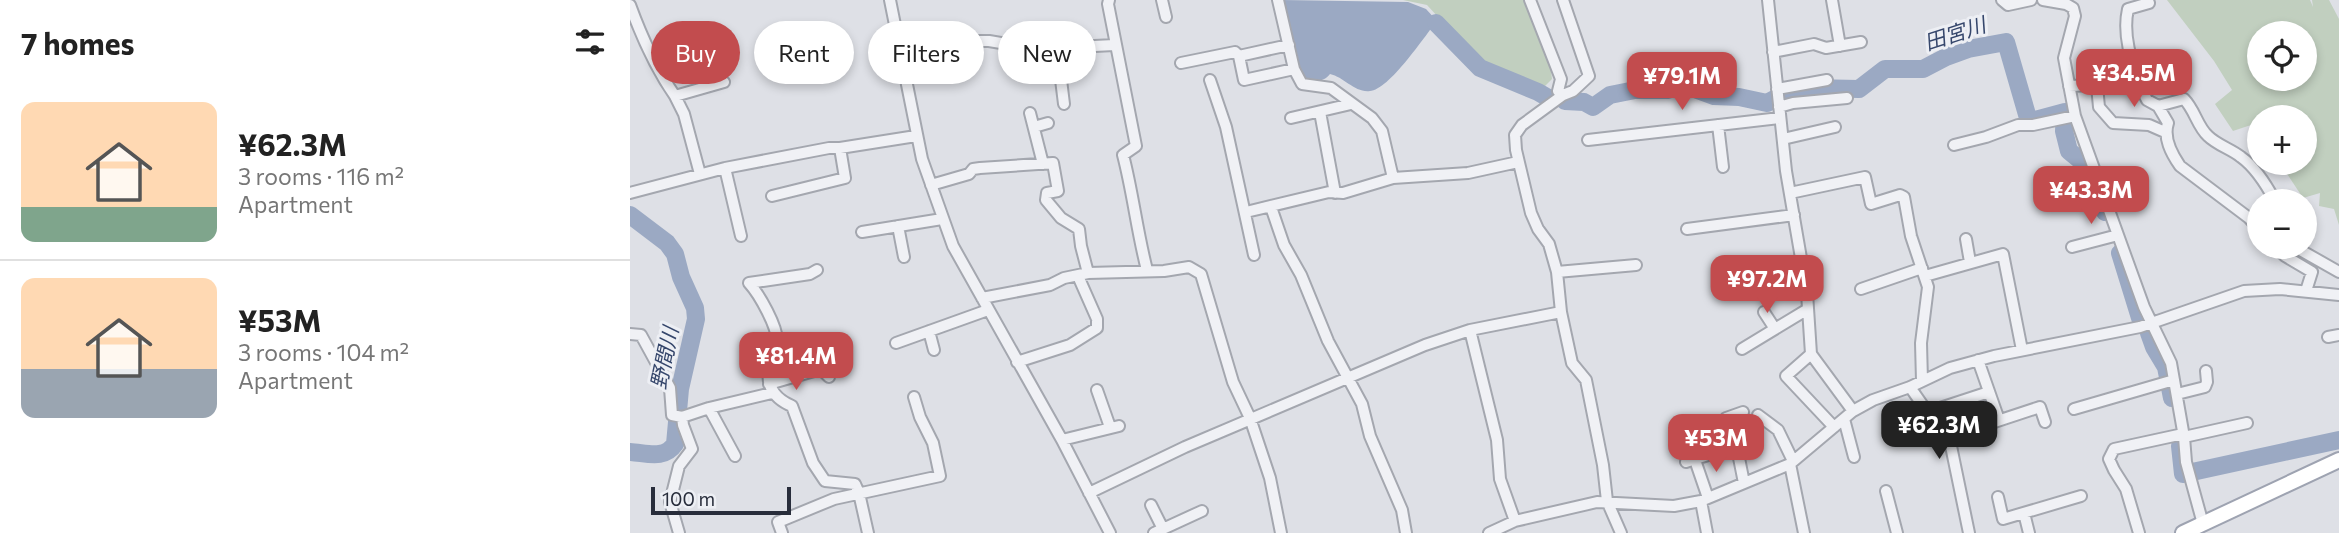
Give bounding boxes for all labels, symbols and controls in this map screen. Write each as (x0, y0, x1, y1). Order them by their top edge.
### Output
water label: 田宮川 (1921, 10, 1990, 54)
chip: Buy (651, 21, 740, 84)
chip: Rent (754, 21, 854, 84)
chip: Filters (868, 21, 984, 84)
chip: New (998, 21, 1096, 84)
map controls (2247, 21, 2317, 259)
button: locate (2247, 21, 2317, 91)
icon: filters (571, 23, 609, 61)
text: 7 homes (21, 24, 134, 61)
pin: ¥34.5M (2077, 50, 2191, 109)
pin: ¥79.1M (1625, 52, 1739, 112)
text: ¥34.5M (2092, 58, 2176, 86)
text: ¥79.1M (1643, 61, 1721, 89)
button: + (2247, 105, 2317, 175)
text: ¥62.3M (238, 125, 347, 162)
icon: home (77, 130, 161, 214)
text: 3 rooms · 116 m² (238, 162, 404, 190)
pin: ¥43.3M (2034, 166, 2148, 226)
text: ¥43.3M (2049, 175, 2133, 203)
button: − (2247, 189, 2317, 259)
text: Apartment (238, 190, 353, 218)
pin: ¥97.2M (1710, 256, 1824, 315)
text: ¥97.2M (1727, 264, 1807, 292)
text: ¥53M (238, 301, 321, 338)
icon: home (77, 306, 161, 390)
water label: 野間川 (645, 322, 683, 391)
pin: ¥81.4M (739, 332, 853, 392)
text: 3 rooms · 104 m² (238, 338, 409, 366)
text: ¥81.4M (755, 341, 837, 369)
text: Apartment (238, 366, 353, 394)
pin: ¥62.3M (1882, 402, 1996, 461)
text: ¥62.3M (1897, 410, 1981, 438)
pin: ¥53M (1675, 414, 1757, 474)
text: ¥53M (1684, 423, 1748, 451)
scale bar (651, 484, 791, 516)
text: 100 m (662, 487, 715, 510)

